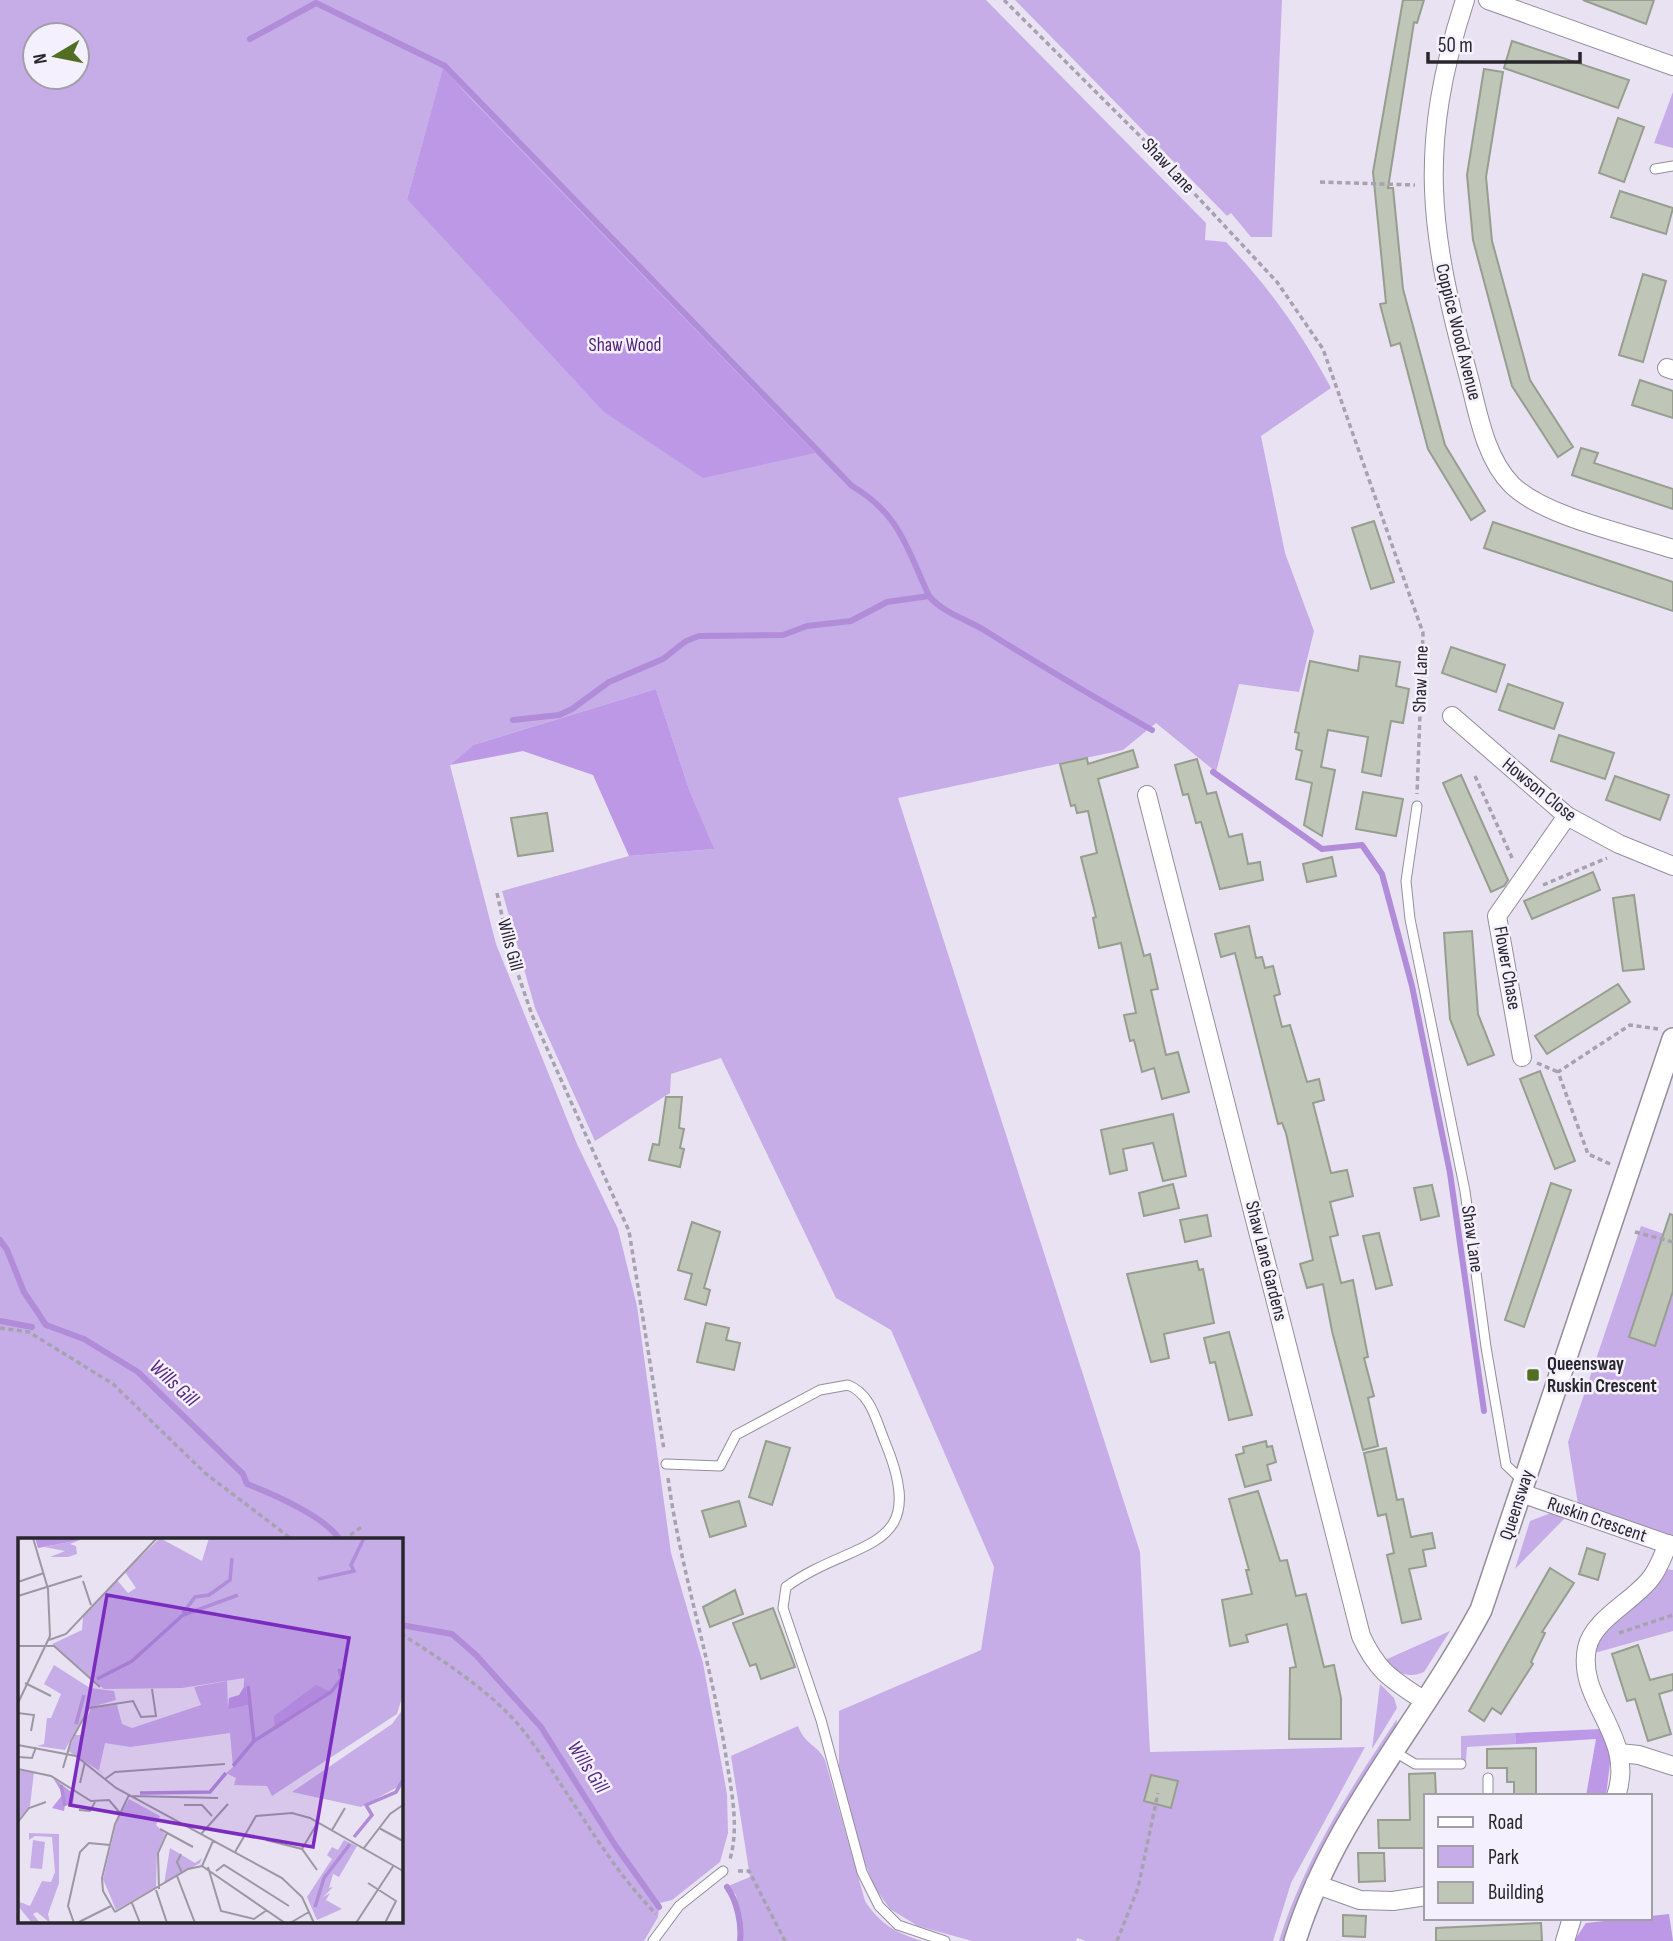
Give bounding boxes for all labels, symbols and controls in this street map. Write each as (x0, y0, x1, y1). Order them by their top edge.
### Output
north arrow (21, 21, 91, 91)
scale bar (1428, 21, 1580, 65)
text: 50 m (1438, 33, 1473, 58)
text: N (29, 52, 53, 66)
street label: Shaw Lane (1137, 134, 1199, 198)
street label: Coppice Wood Avenue (1430, 261, 1486, 403)
park label: Shaw Wood (589, 334, 661, 357)
street label: Shaw Lane (1408, 645, 1434, 713)
street label: Howson Close (1497, 753, 1581, 827)
street label: Wills Gill (492, 916, 528, 974)
street label: Flower Chase (1488, 924, 1526, 1012)
street label: Shaw Lane Gardens (1240, 1199, 1292, 1323)
street label: Shaw Lane (1456, 1204, 1488, 1274)
place label: Queensway Ruskin Crescent (1547, 1353, 1657, 1398)
water label: Wills Gill (145, 1354, 204, 1412)
marker: Queensway Ruskin Crescent (1525, 1367, 1541, 1383)
street label: Queensway (1495, 1466, 1539, 1543)
street label: Ruskin Crescent (1544, 1492, 1650, 1548)
inset map (18, 1538, 402, 1924)
water label: Wills Gill (562, 1736, 615, 1799)
legend (1424, 1794, 1652, 1920)
text: Road (1488, 1810, 1523, 1835)
text: Park (1488, 1845, 1519, 1870)
text: Building (1488, 1880, 1544, 1905)

